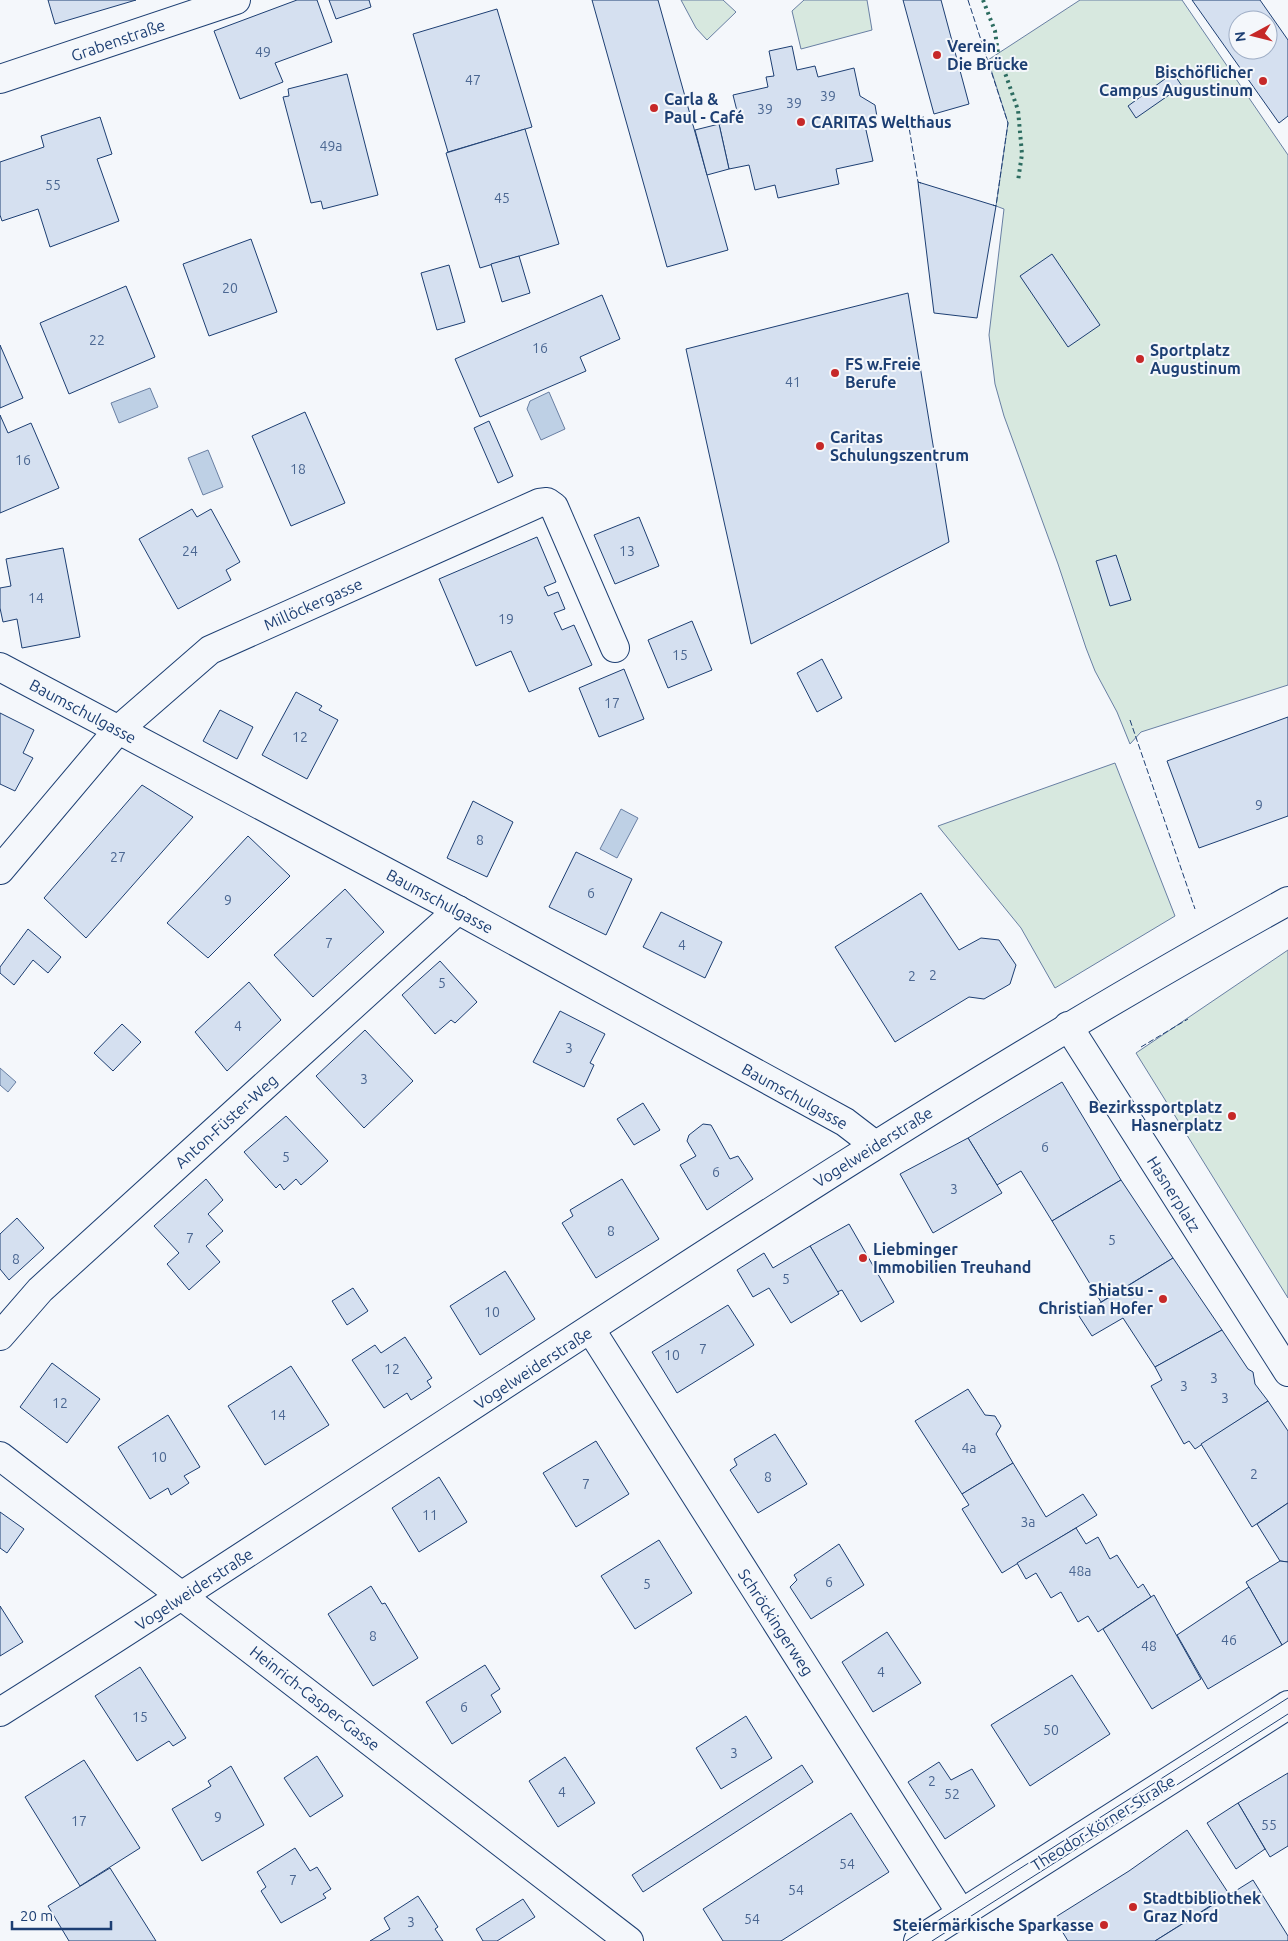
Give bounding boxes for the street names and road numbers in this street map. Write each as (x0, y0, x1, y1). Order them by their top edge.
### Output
street label: Grabenstraße (69, 16, 167, 64)
street label: Millöckergasse (261, 574, 365, 634)
street label: Baumschulgasse (27, 675, 139, 747)
street label: Baumschulgasse (384, 865, 496, 937)
street label: Baumschulgasse (739, 1059, 851, 1133)
street label: Anton-Füster-Weg (171, 1070, 281, 1172)
street label: Vogelweiderstraße (810, 1103, 936, 1191)
street label: Hasnerplatz (1144, 1153, 1204, 1235)
street label: Vogelweiderstraße (471, 1323, 595, 1413)
street label: Vogelweiderstraße (132, 1544, 256, 1634)
street label: Schröckingerweg (735, 1565, 817, 1679)
street label: Heinrich-Casper-Gasse (247, 1642, 383, 1754)
street label: Theodor-Körner-Straße (1028, 1771, 1178, 1875)

